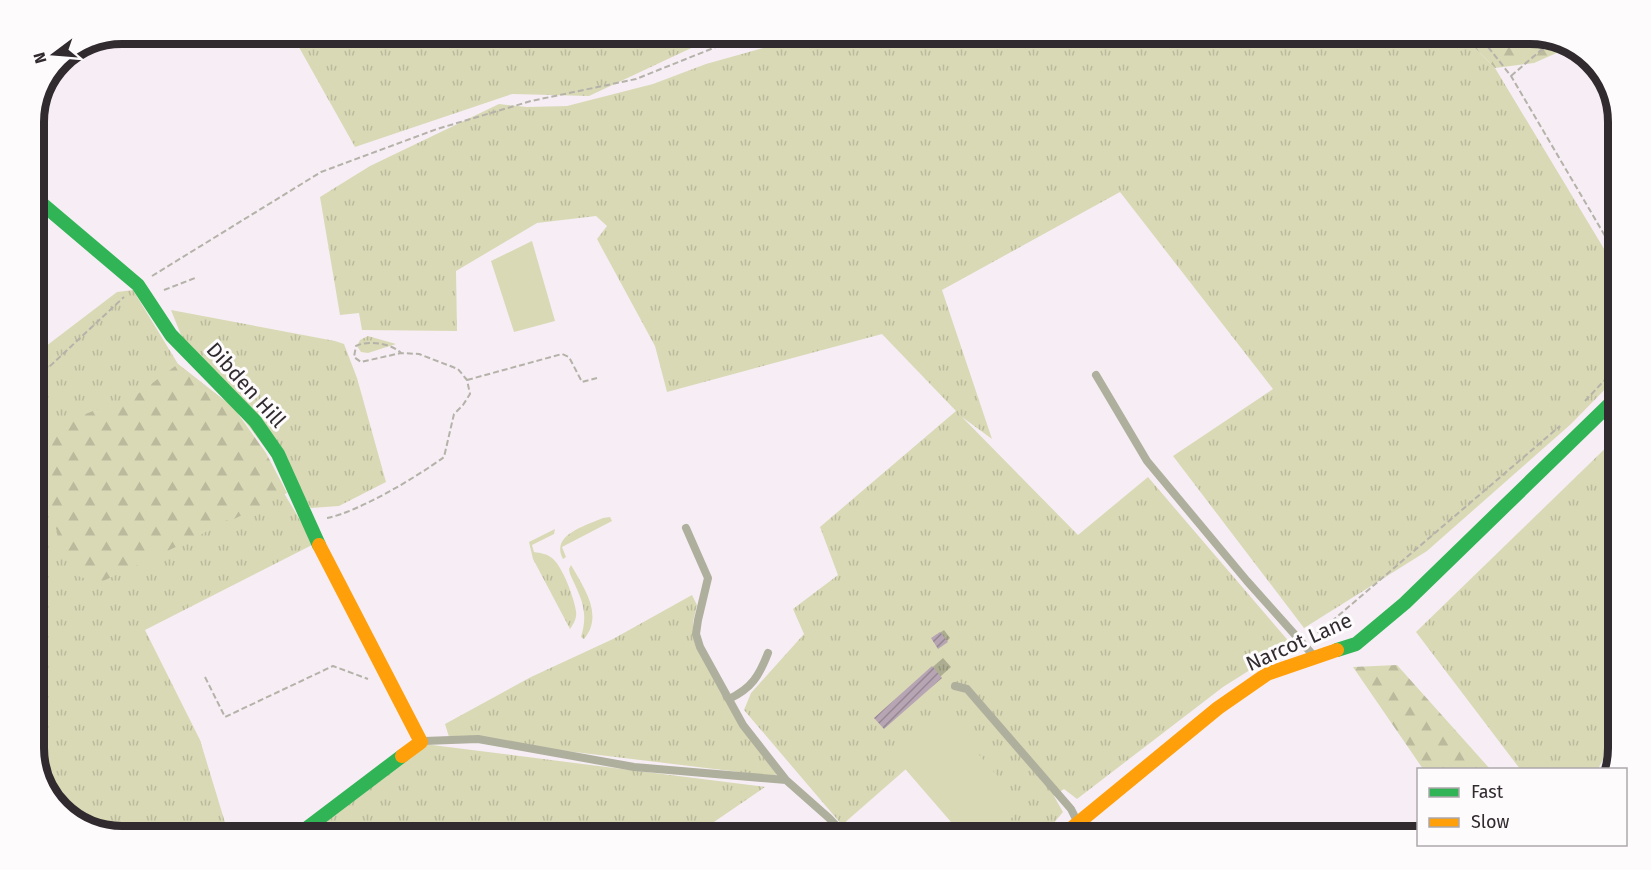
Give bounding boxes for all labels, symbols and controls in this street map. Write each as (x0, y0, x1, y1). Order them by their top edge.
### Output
north arrow (24, 24, 84, 84)
text: N (29, 50, 51, 66)
street label: Dibden Hill (201, 337, 291, 433)
street label: Narcot Lane (1242, 607, 1356, 677)
legend (1417, 768, 1627, 846)
text: Fast (1471, 781, 1504, 803)
text: Slow (1471, 811, 1510, 833)

